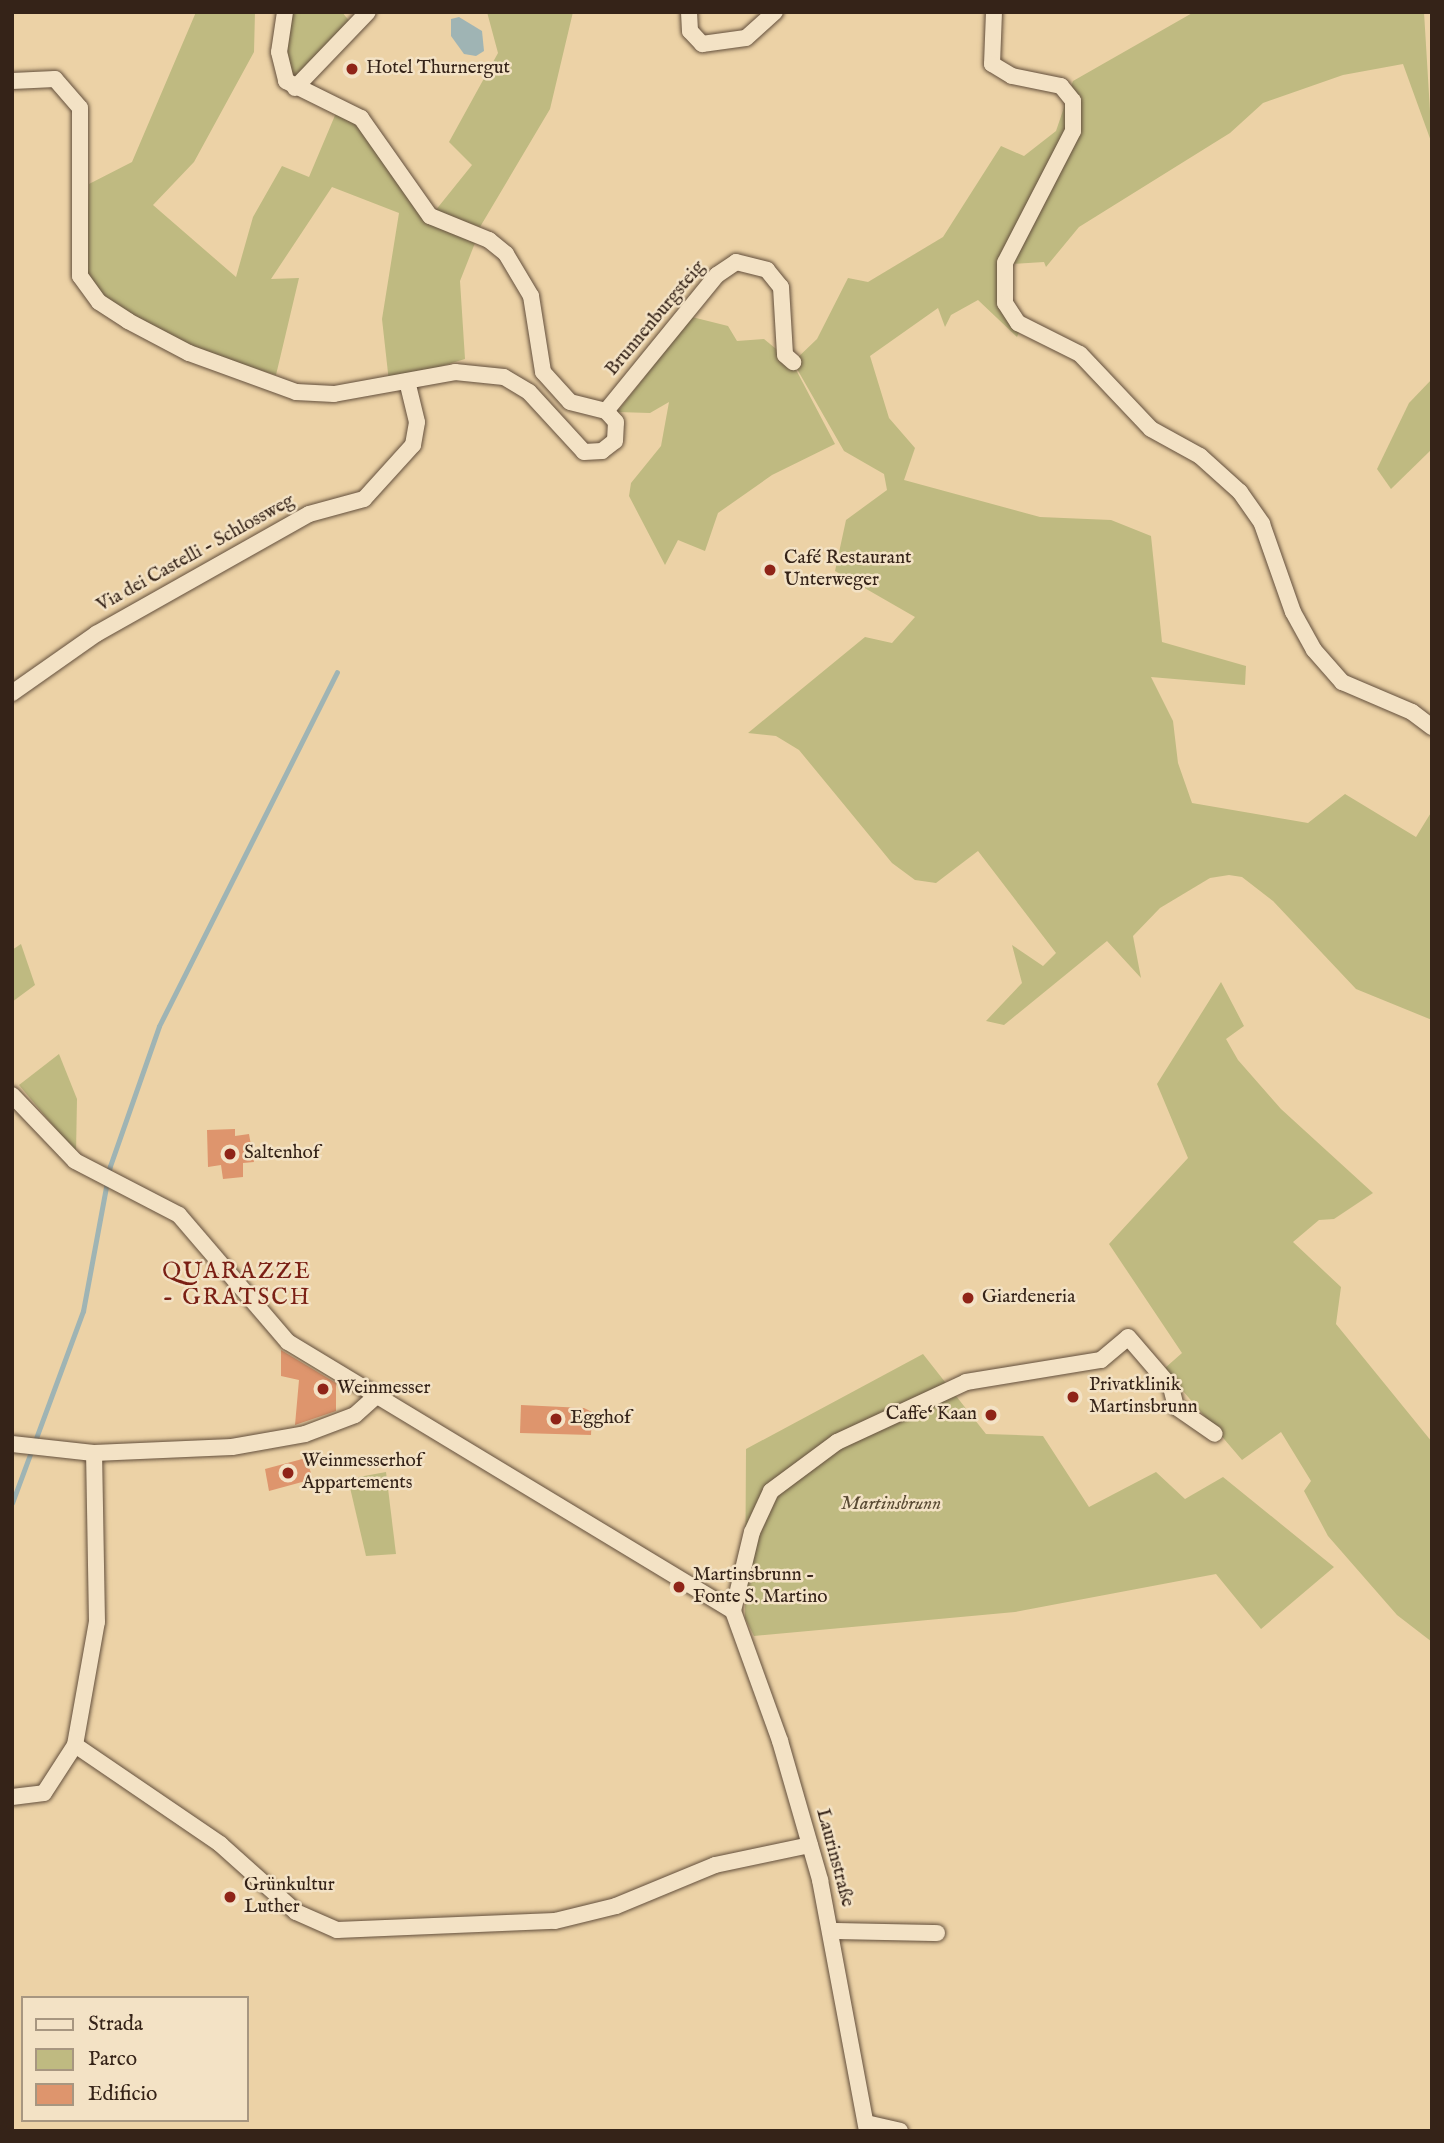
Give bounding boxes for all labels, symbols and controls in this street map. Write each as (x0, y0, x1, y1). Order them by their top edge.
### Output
place label: Hotel Thurnergut (366, 58, 510, 80)
marker: Hotel Thurnergut (344, 61, 360, 77)
street label: Brunnenburgsteig (601, 257, 711, 381)
street label: Via dei Castelli - Schlossweg (93, 490, 299, 618)
place label: Café Restaurant Unterweger (784, 548, 912, 592)
marker: Café Restaurant Unterweger (762, 562, 778, 578)
place label: Saltenhof (244, 1143, 320, 1165)
marker: Saltenhof (222, 1146, 238, 1162)
district label: QUARAZZE - GRATSCH (163, 1258, 311, 1312)
place label: Giardeneria (982, 1287, 1075, 1309)
marker: Giardeneria (960, 1290, 976, 1306)
place label: Privatklinik Martinsbrunn (1089, 1375, 1198, 1419)
place label: Weinmesser (337, 1378, 430, 1400)
marker: Weinmesser (315, 1381, 331, 1397)
marker: Privatklinik Martinsbrunn (1063, 1387, 1083, 1407)
place label: Caffe‘ Kaan (886, 1404, 977, 1426)
marker: Caffe‘ Kaan (983, 1407, 999, 1423)
place label: Egghof (570, 1408, 631, 1430)
marker: Egghof (548, 1411, 564, 1427)
place label: Weinmesserhof Appartements (302, 1451, 423, 1495)
marker: Weinmesserhof Appartements (280, 1465, 296, 1481)
park label: Martinsbrunn (841, 1494, 941, 1516)
place label: Martinsbrunn - Fonte S. Martino (693, 1565, 828, 1609)
marker: Martinsbrunn - Fonte S. Martino (671, 1579, 687, 1595)
street label: Laurinstraße (810, 1806, 858, 1910)
place label: Grünkultur Luther (244, 1875, 335, 1919)
marker: Grünkultur Luther (222, 1889, 238, 1905)
legend (21, 1996, 248, 2122)
text: Strada (88, 2011, 143, 2038)
text: Parco (88, 2046, 137, 2073)
text: Edificio (88, 2081, 157, 2108)

